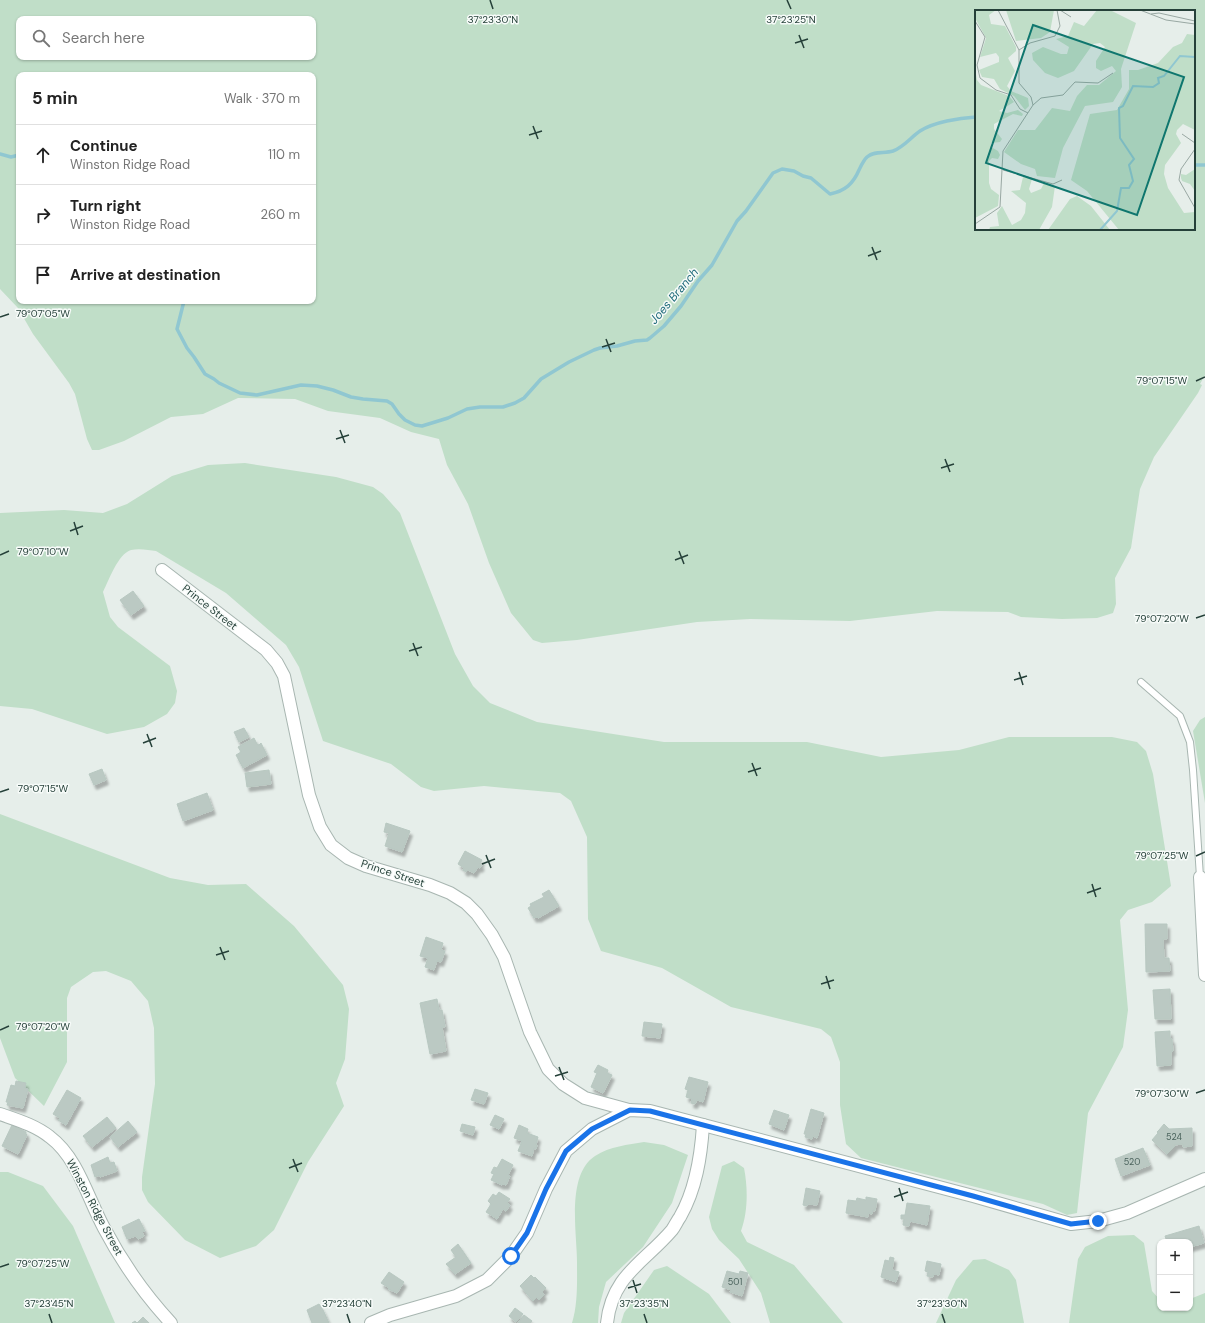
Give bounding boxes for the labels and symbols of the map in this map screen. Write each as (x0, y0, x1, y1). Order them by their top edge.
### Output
inset map (975, 10, 1195, 230)
text: 37°23'30"N (468, 13, 518, 26)
text: 37°23'25"N (766, 13, 816, 26)
water label: Joes Branch (646, 265, 702, 327)
text: 79°07'05"W (16, 307, 70, 320)
text: 79°07'15"W (1137, 374, 1187, 387)
text: 79°07'10"W (17, 545, 69, 558)
street label: Prince Street (180, 581, 240, 633)
text: 79°07'20"W (1135, 612, 1189, 625)
text: 79°07'15"W (18, 782, 68, 795)
text: 79°07'25"W (1136, 849, 1189, 862)
street label: Prince Street (359, 856, 427, 890)
text: 79°07'20"W (16, 1020, 70, 1033)
text: 79°07'30"W (1135, 1087, 1189, 1100)
house number: 524 (1166, 1131, 1182, 1143)
street label: Winston Ridge Street (64, 1156, 126, 1258)
house number: 520 (1124, 1156, 1140, 1168)
route end (1089, 1212, 1107, 1230)
route start (502, 1247, 520, 1265)
text: 79°07'25"W (17, 1257, 70, 1270)
house number: 501 (728, 1276, 742, 1288)
text: 37°23'45"N (24, 1297, 74, 1310)
text: 37°23'40"N (322, 1297, 372, 1310)
text: 37°23'35"N (619, 1297, 669, 1310)
text: 37°23'30"N (917, 1297, 967, 1310)

